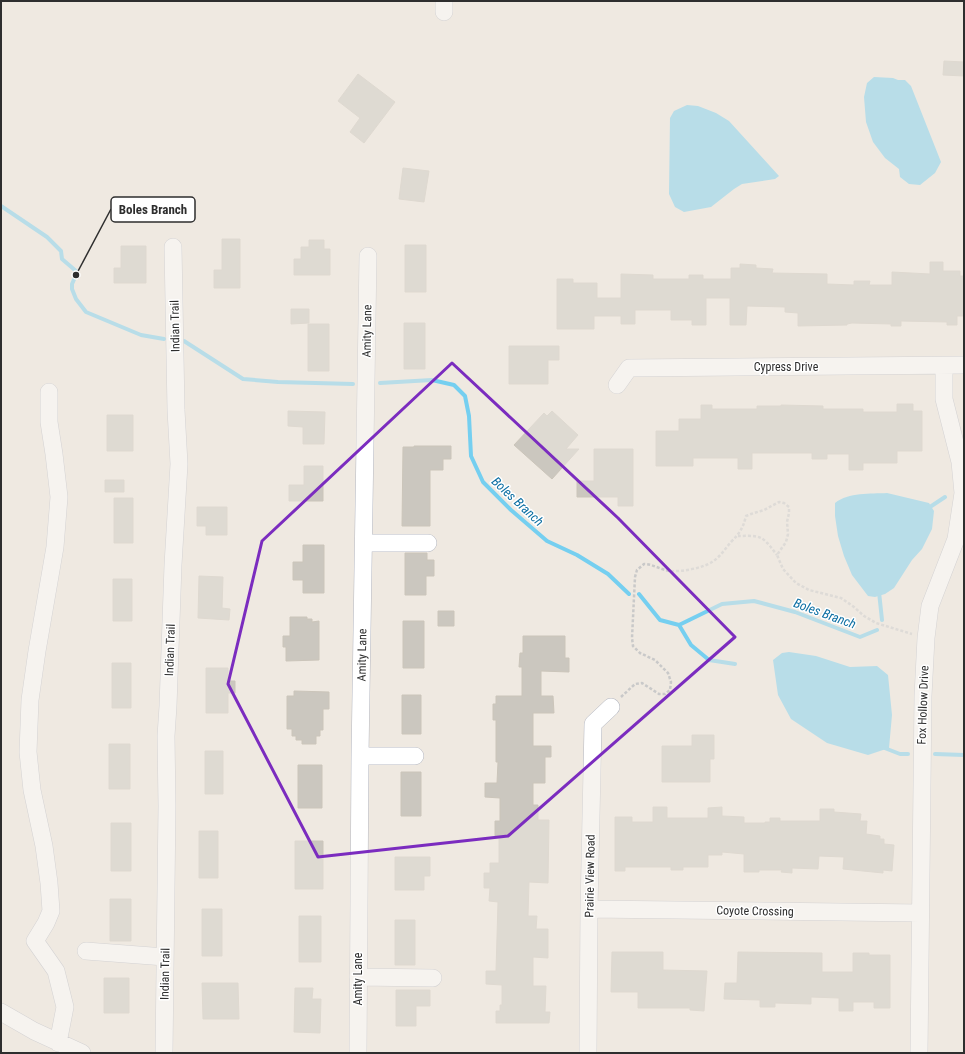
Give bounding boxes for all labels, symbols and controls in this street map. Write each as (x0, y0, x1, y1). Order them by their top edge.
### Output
callout: Boles Branch (111, 197, 195, 222)
text: Boles Branch (119, 202, 187, 217)
street label: Indian Trail (168, 300, 182, 352)
street label: Amity Lane (360, 304, 374, 358)
street label: Cypress Drive (754, 360, 819, 374)
water label: Boles Branch (489, 474, 547, 529)
water label: Boles Branch (792, 595, 858, 632)
street label: Indian Trail (162, 624, 178, 676)
street label: Amity Lane (355, 628, 369, 682)
street label: Fox Hollow Drive (915, 665, 931, 745)
street label: Prairie View Road (582, 834, 598, 918)
street label: Coyote Crossing (716, 903, 794, 919)
street label: Indian Trail (158, 948, 172, 1000)
street label: Amity Lane (351, 952, 365, 1005)

